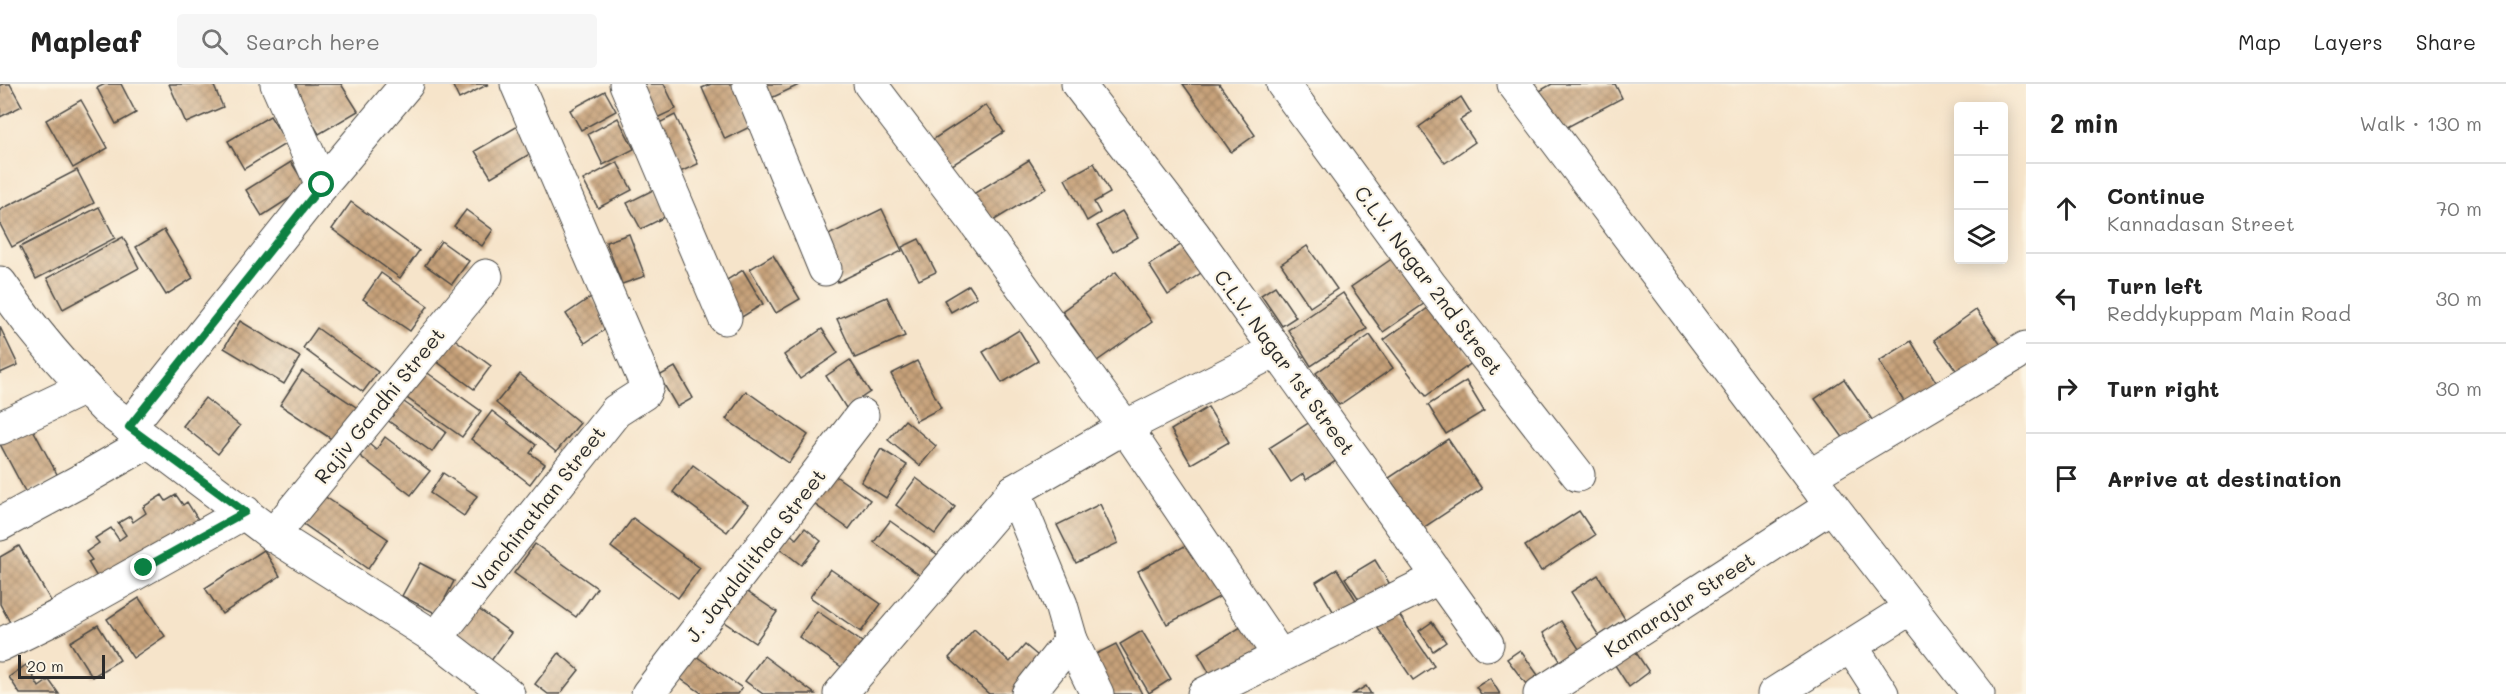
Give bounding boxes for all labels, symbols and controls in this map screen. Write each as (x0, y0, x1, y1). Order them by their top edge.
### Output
search box (177, 14, 597, 68)
text: Mapleaf (30, 23, 141, 59)
icon: search (198, 25, 231, 58)
text: Search here (246, 27, 380, 56)
text: Map (2238, 28, 2281, 55)
text: Layers (2314, 28, 2383, 55)
text: Share (2416, 28, 2476, 55)
map controls (1954, 102, 2008, 264)
button: + (1954, 102, 2008, 156)
text: 2 min (2050, 106, 2118, 140)
text: Walk · 130 m (2359, 110, 2482, 136)
button: − (1954, 156, 2008, 210)
route start (308, 171, 334, 197)
street label: C.L.V. Nagar 2nd Street (1349, 180, 1509, 380)
text: Continue (2107, 181, 2205, 210)
icon: ahead (2050, 192, 2083, 225)
text: 70 m (2436, 195, 2482, 221)
button: layers (1954, 210, 2008, 264)
text: Kannadasan Street (2107, 210, 2295, 236)
street label: C.L.V. Nagar 1st Street (1209, 264, 1361, 460)
text: Turn left (2107, 271, 2203, 300)
icon: left (2050, 282, 2083, 315)
text: 30 m (2436, 285, 2482, 311)
text: Reddykuppam Main Road (2107, 300, 2351, 326)
street label: Rajiv Gandhi Street (308, 322, 450, 488)
icon: right (2050, 372, 2083, 405)
text: Turn right (2107, 374, 2219, 403)
text: 30 m (2436, 375, 2482, 401)
street label: Vanchinathan Street (465, 420, 611, 596)
icon: arrive (2050, 462, 2083, 495)
street label: J. Jayalalithaa Street (679, 463, 831, 647)
text: Arrive at destination (2107, 464, 2342, 493)
street label: Kamarajar Street (1599, 546, 1759, 662)
route end (130, 554, 156, 580)
scale bar (18, 652, 105, 680)
text: 20 m (27, 655, 64, 676)

